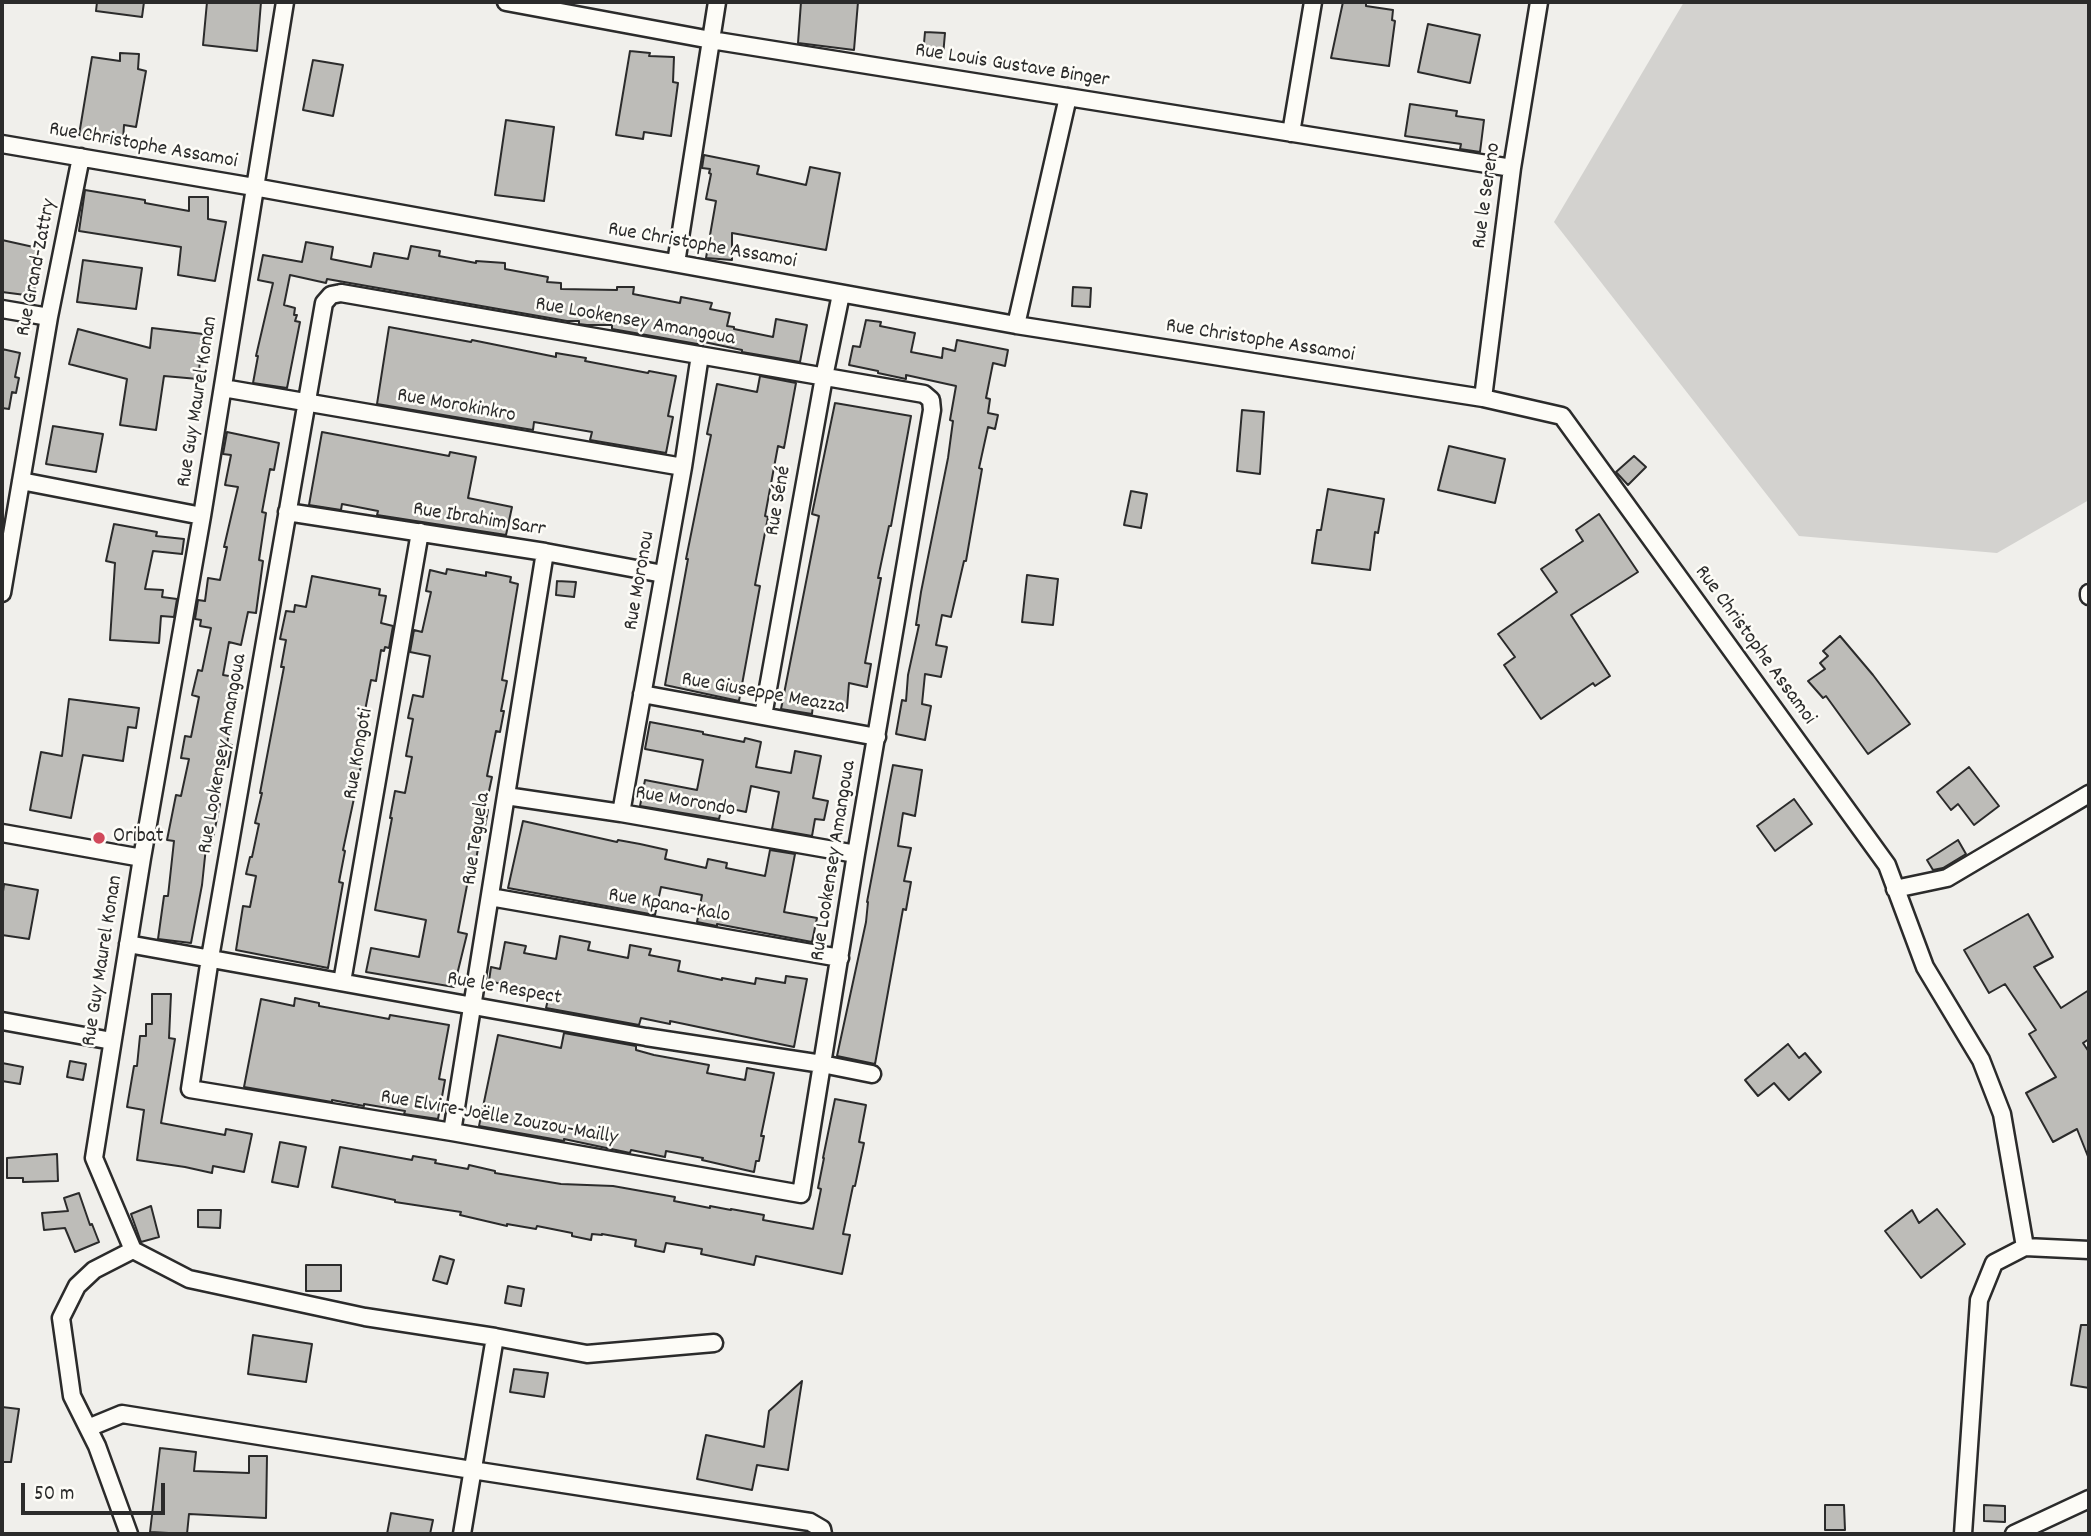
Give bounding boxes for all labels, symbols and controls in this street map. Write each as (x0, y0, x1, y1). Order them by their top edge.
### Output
street label: Rue Louis Gustave Binger (913, 39, 1111, 95)
street label: Rue Christophe Assamoi (47, 118, 239, 176)
street label: Rue le Sereno (1468, 141, 1508, 251)
street label: Rue Grand-Zattry (12, 197, 64, 339)
street label: Rue Christophe Assamoi (606, 218, 798, 276)
street label: Rue Lookensey Amangoua (533, 293, 737, 353)
street label: Rue Guy Maurel Konan (173, 315, 225, 489)
street label: Rue Christophe Assamoi (1164, 315, 1356, 369)
street label: Rue Morokinkro (395, 384, 517, 430)
street label: Rue Séné (761, 464, 799, 538)
street label: Rue Ibrahim Sarr (411, 498, 547, 544)
street label: Rue Moronou (620, 529, 662, 633)
street label: Rue Christophe Assamoi (1688, 561, 1820, 731)
street label: Rue Lookensey Amangoua (194, 652, 254, 856)
street label: Rue Giuseppe Meazza (679, 668, 847, 722)
street label: Rue Kongoti (340, 706, 380, 802)
street label: Rue Lookensey Amangoua (807, 759, 863, 963)
street label: Rue Morondo (633, 782, 737, 824)
street label: Rue Teguela (458, 791, 498, 887)
place label: Oribat (113, 825, 163, 851)
marker: Oribat (91, 830, 107, 846)
street label: Rue Guy Maurel Konan (78, 874, 130, 1048)
street label: Rue Kpana-Kalo (606, 884, 732, 930)
street label: Rue le Respect (445, 968, 563, 1012)
street label: Rue Elvire-Joëlle Zouzou-Mailly (378, 1086, 620, 1152)
scale bar (24, 1470, 168, 1514)
text: 50 m (34, 1480, 74, 1510)

